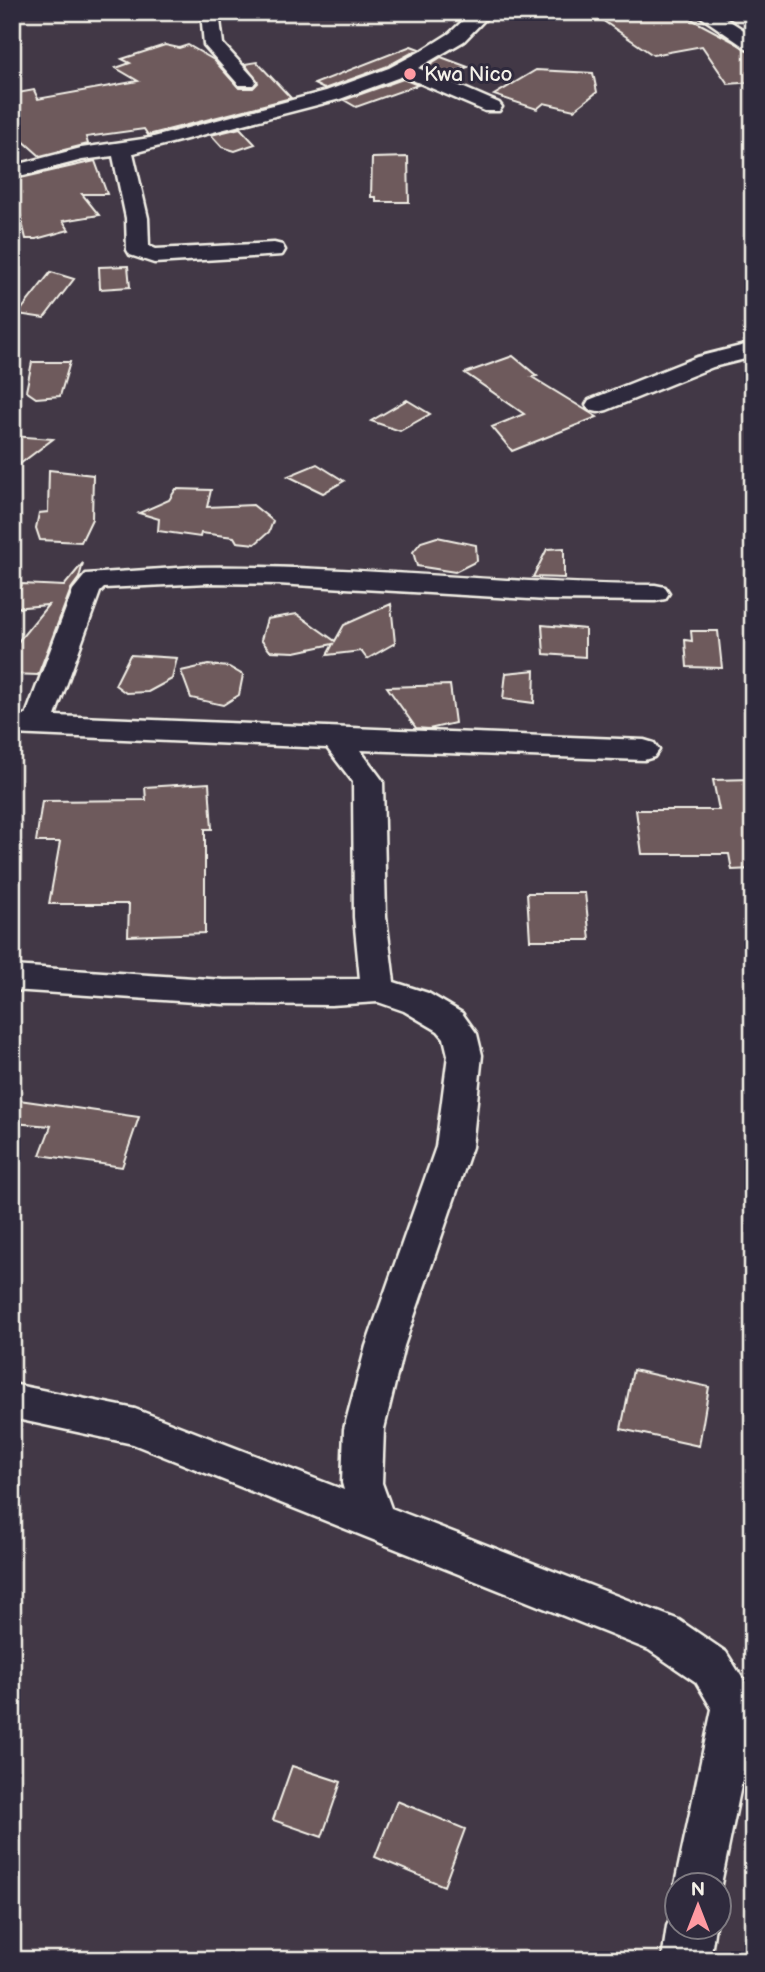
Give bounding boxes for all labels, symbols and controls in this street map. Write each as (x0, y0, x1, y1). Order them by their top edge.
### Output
place label: Kwa Nico (424, 62, 513, 87)
marker: Kwa Nico (402, 66, 418, 82)
north arrow (664, 1870, 734, 1940)
text: N (691, 1879, 705, 1902)

